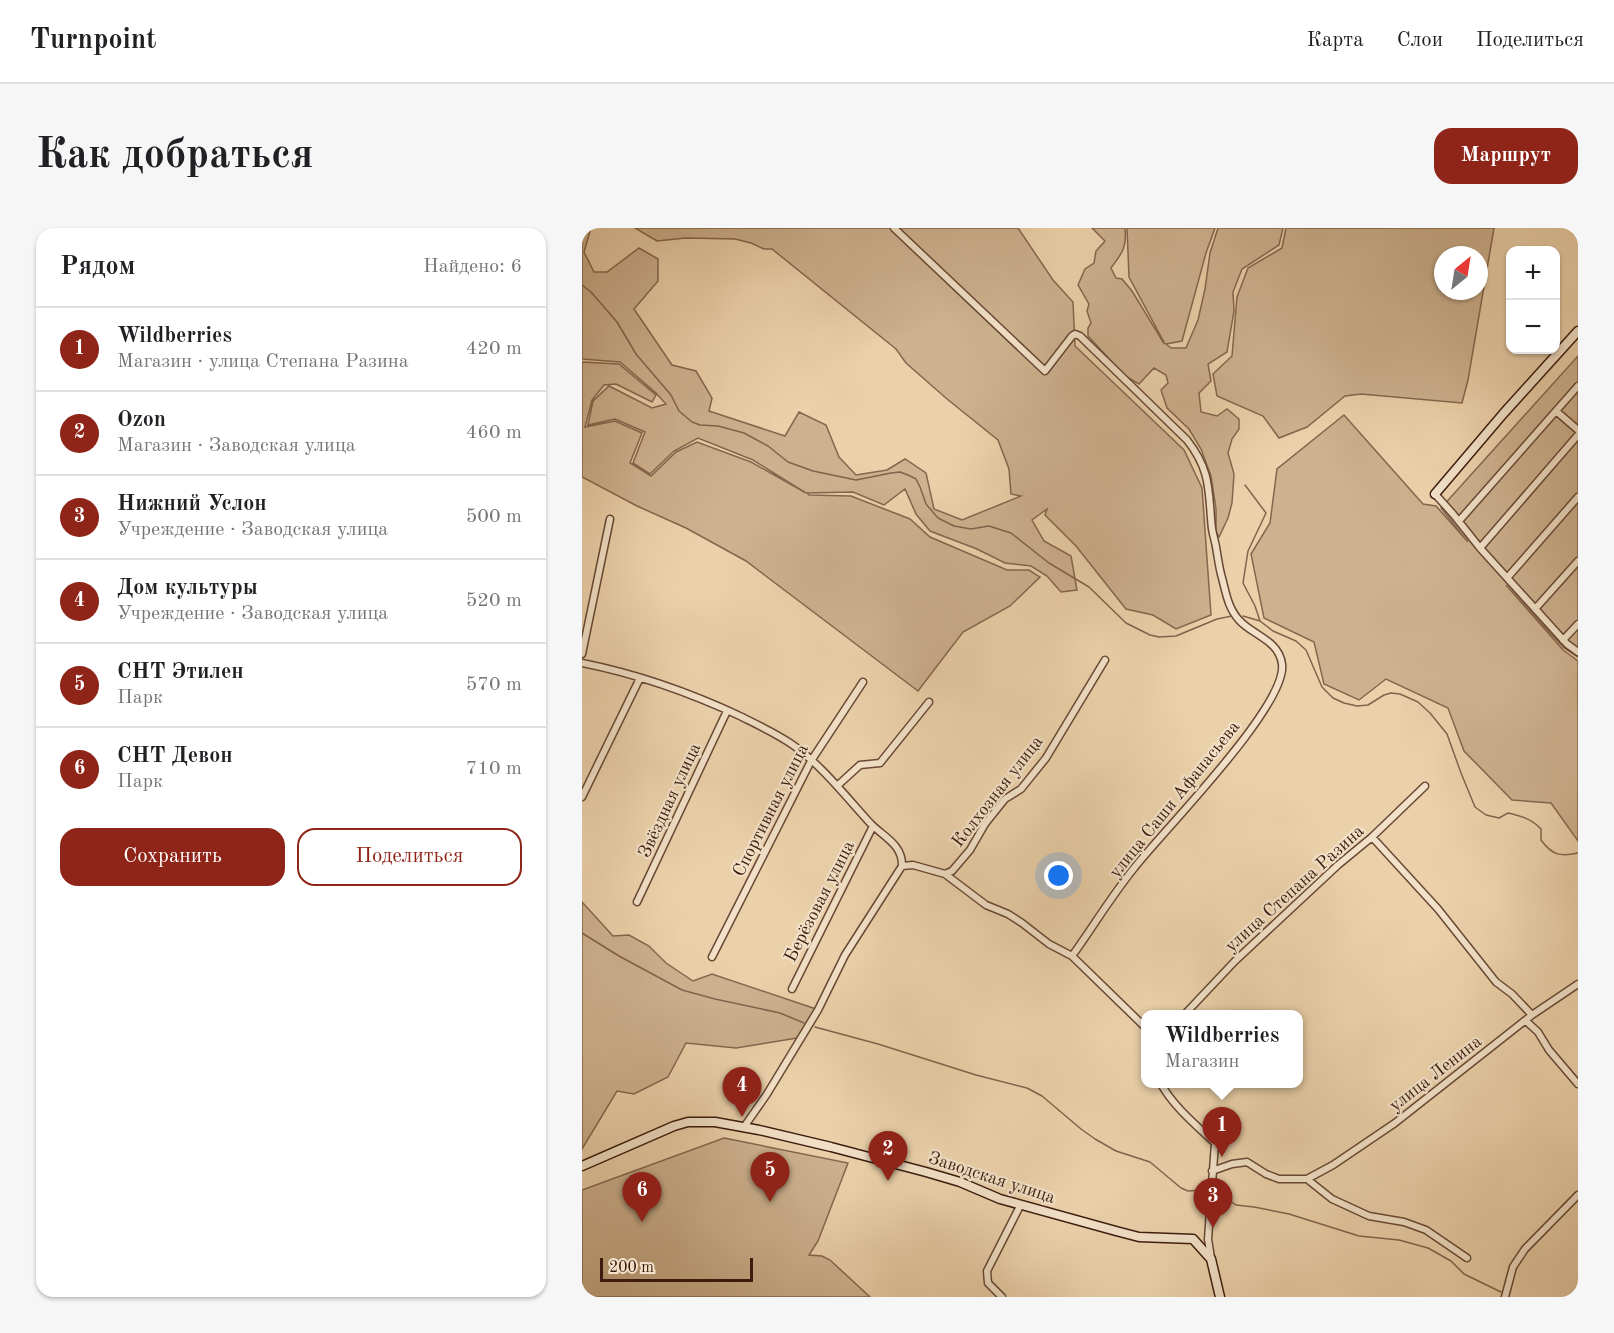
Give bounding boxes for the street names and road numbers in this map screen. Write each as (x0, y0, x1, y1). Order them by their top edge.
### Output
street label: улица Саши Афанасьева (1106, 718, 1244, 882)
street label: Колхозная улица (949, 732, 1047, 851)
street label: Звёздная улица (636, 740, 704, 860)
street label: Спортивная улица (730, 741, 812, 880)
street label: улица Степана Разина (1222, 822, 1368, 956)
street label: Берёзовая улица (782, 838, 858, 965)
street label: улица Ленина (1386, 1032, 1485, 1115)
street label: Заводская улица (926, 1149, 1057, 1207)

